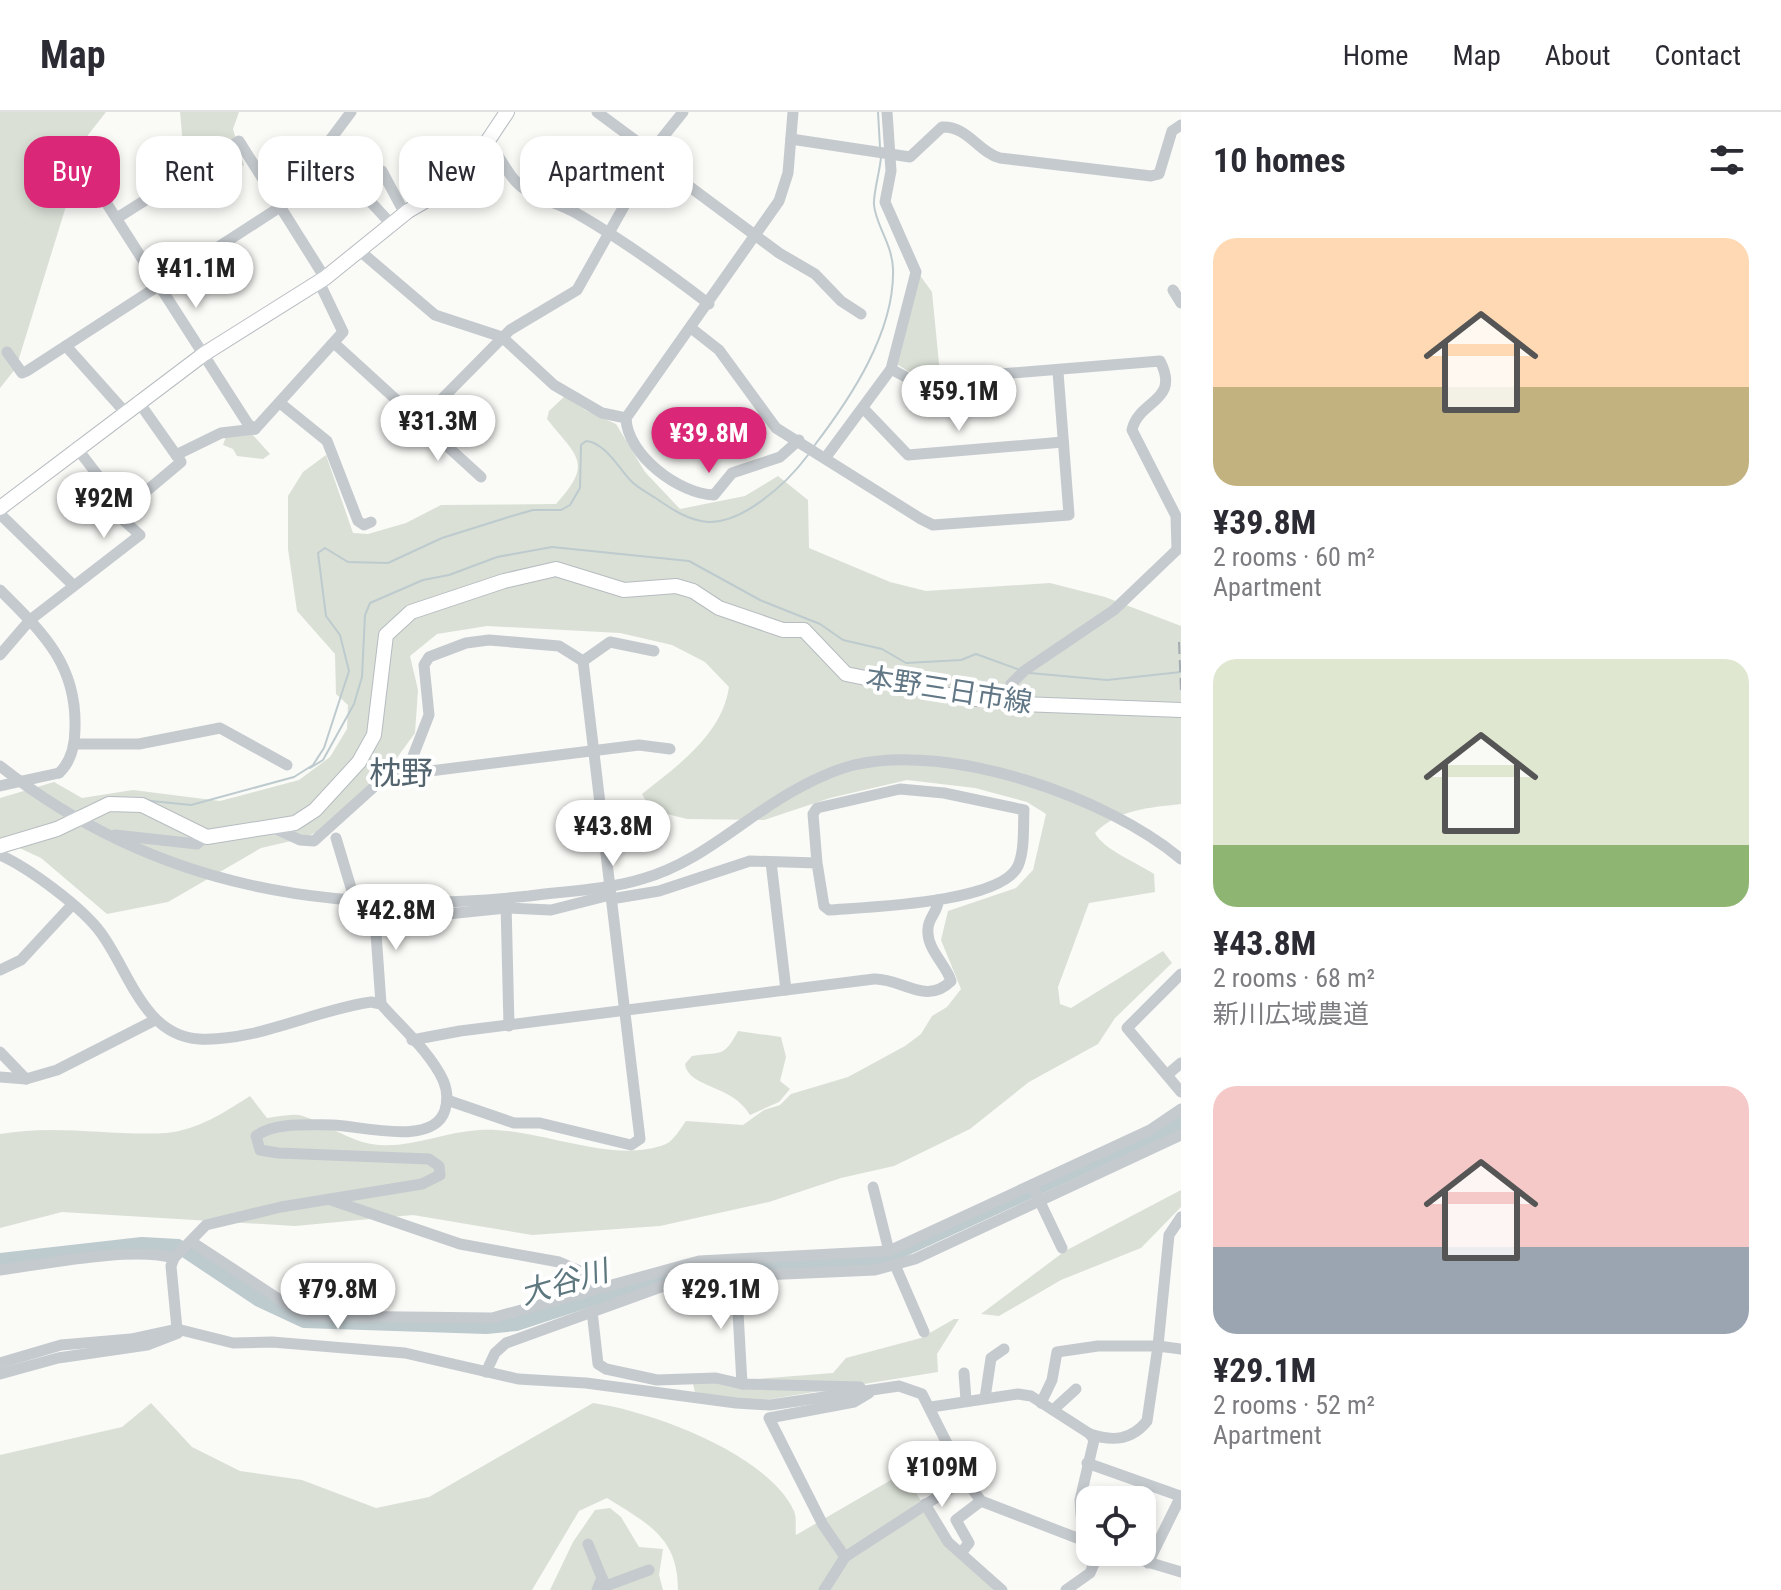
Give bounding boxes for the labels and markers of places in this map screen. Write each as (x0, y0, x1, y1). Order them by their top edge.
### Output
pin: ¥41.1M (131, 242, 261, 310)
pin: ¥59.1M (894, 365, 1024, 433)
pin: ¥31.3M (373, 395, 503, 463)
pin: ¥39.8M (644, 407, 774, 475)
pin: ¥92M (57, 472, 151, 540)
pin: ¥43.8M (548, 800, 678, 868)
pin: ¥42.8M (331, 884, 461, 952)
pin: ¥79.8M (273, 1263, 403, 1331)
pin: ¥29.1M (656, 1263, 786, 1331)
pin: ¥109M (886, 1441, 998, 1509)

